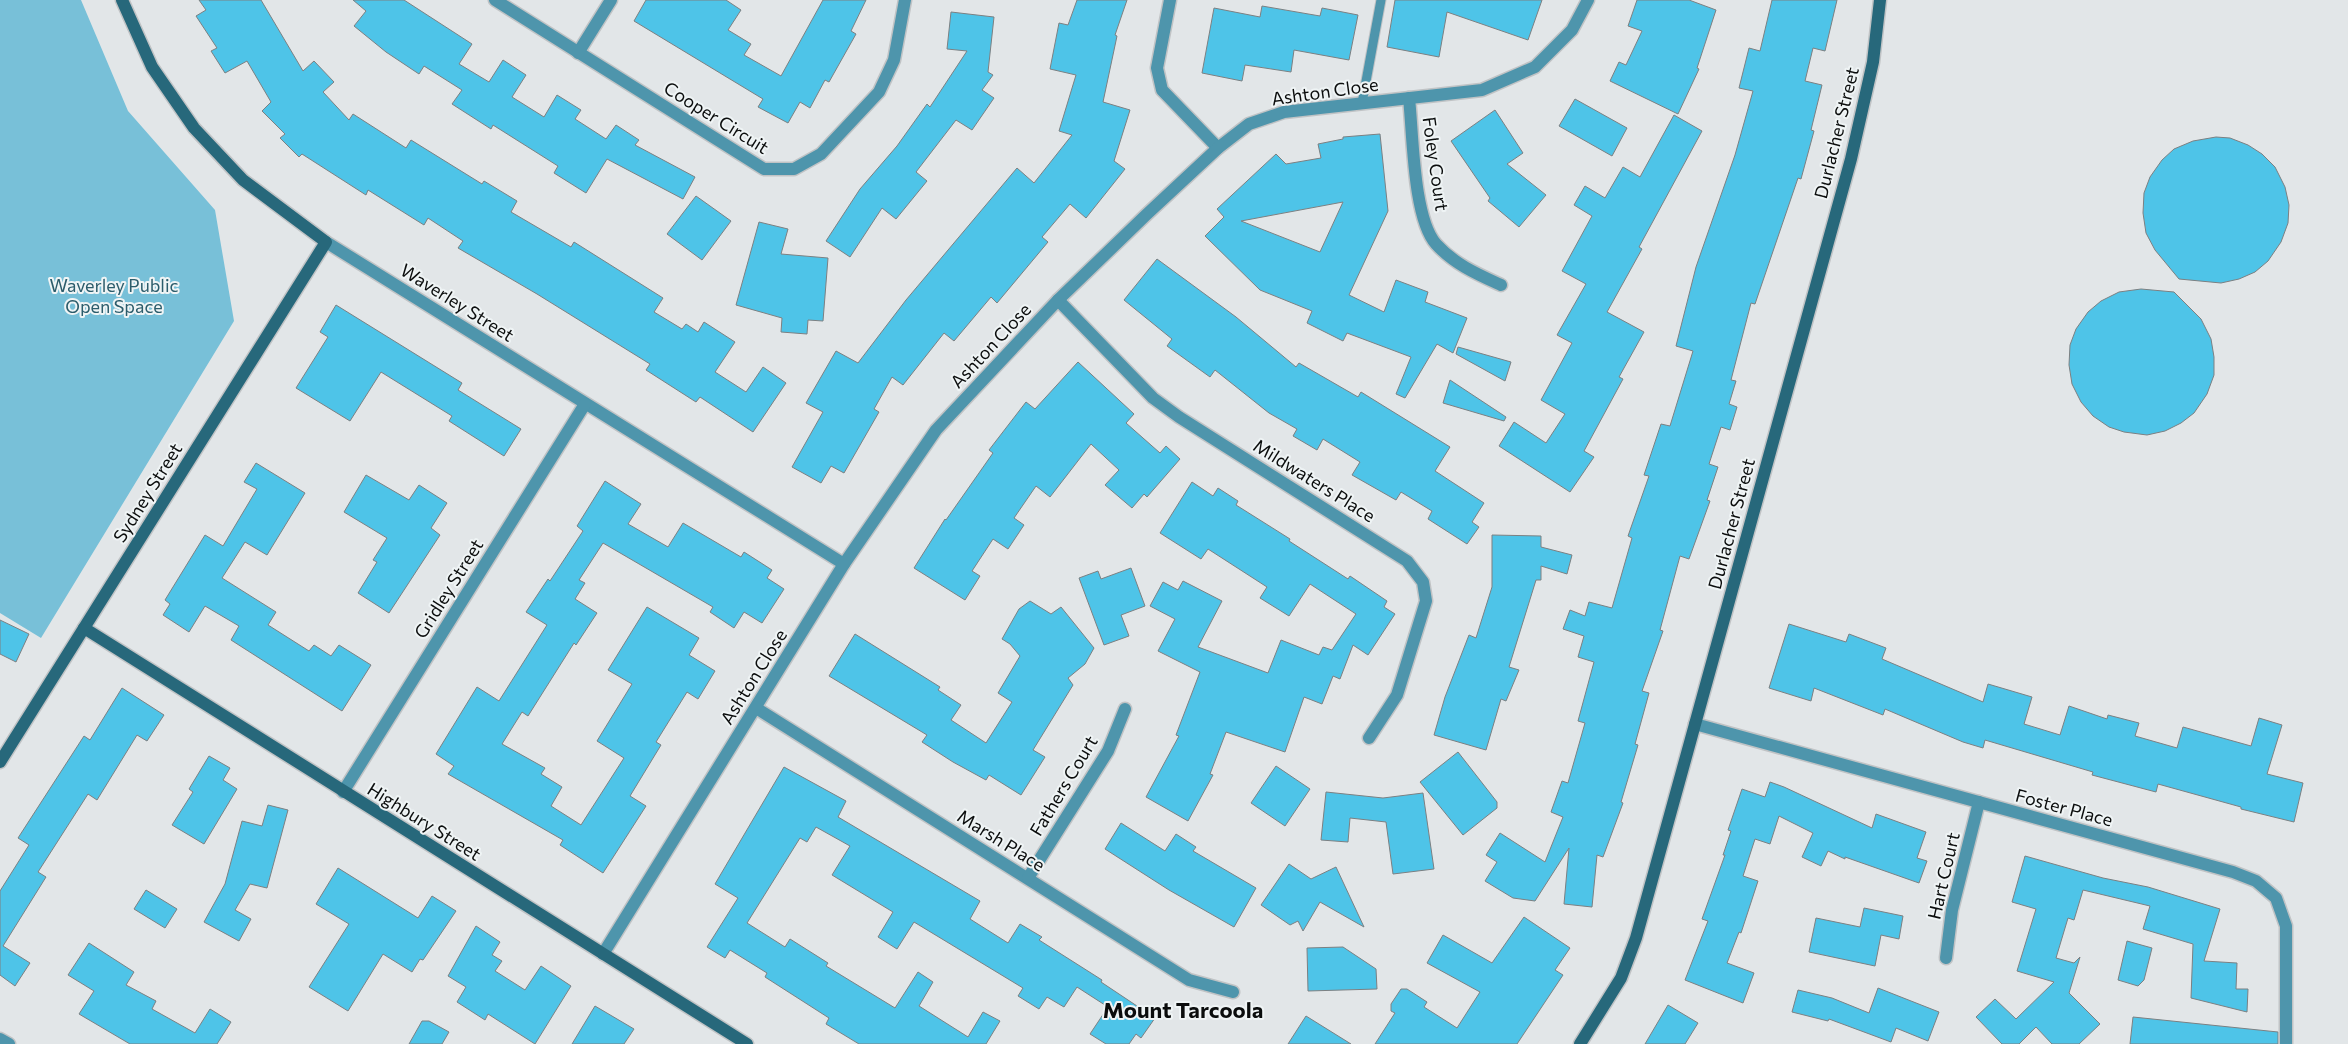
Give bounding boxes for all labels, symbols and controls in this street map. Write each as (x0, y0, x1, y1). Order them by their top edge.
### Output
street label: Durlacher Street (1809, 65, 1863, 201)
street label: Ashton Close (1270, 73, 1380, 109)
street label: Cooper Circuit (660, 76, 773, 158)
street label: Foley Court (1418, 115, 1453, 212)
street label: Waverley Street (397, 258, 518, 346)
park label: Waverley Public Open Space (50, 274, 179, 317)
street label: Ashton Close (945, 298, 1035, 392)
street label: Mildwaters Place (1250, 434, 1379, 526)
street label: Sydney Street (108, 439, 186, 546)
street label: Durlacher Street (1703, 456, 1759, 592)
street label: Gridley Street (409, 535, 487, 642)
street label: Ashton Close (715, 625, 791, 728)
street label: Fathers Court (1025, 731, 1102, 839)
street label: Highbury Street (364, 777, 485, 865)
street label: Foster Place (2013, 784, 2115, 831)
street label: Marsh Place (954, 805, 1049, 876)
street label: Hart Court (1922, 830, 1964, 921)
district label: Mount Tarcoola (1103, 996, 1263, 1023)

